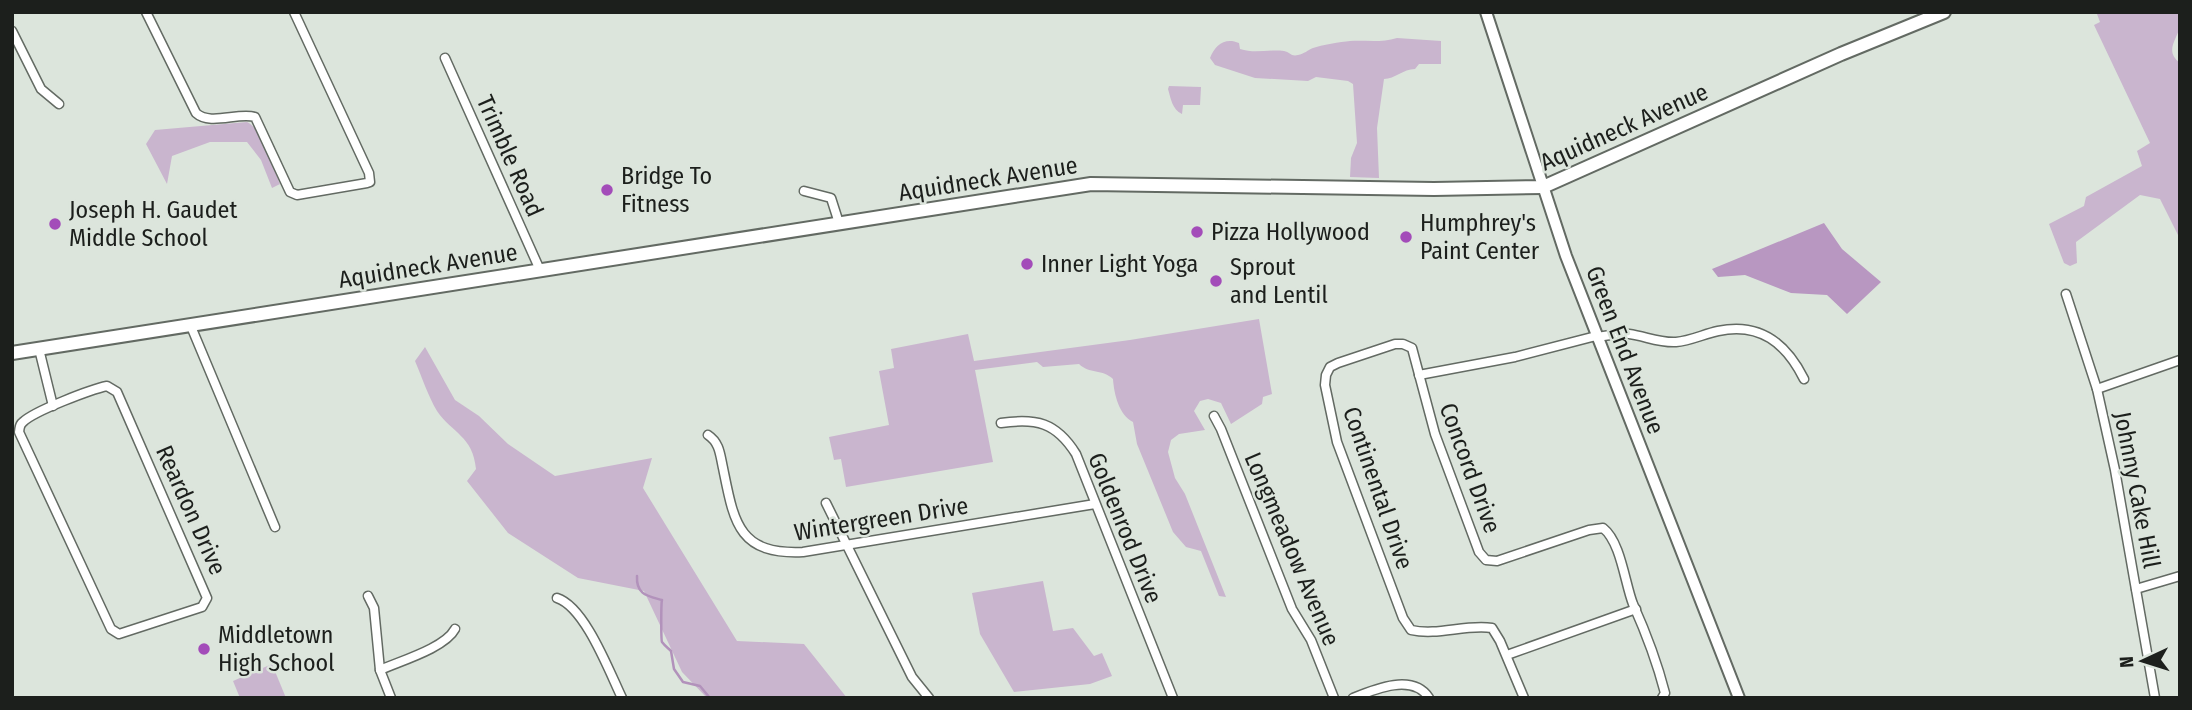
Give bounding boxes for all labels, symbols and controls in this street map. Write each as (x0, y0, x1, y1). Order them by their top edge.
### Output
street label: Aquidneck Avenue (1536, 77, 1712, 177)
street label: Trimble Road (471, 91, 549, 221)
street label: Aquidneck Avenue (897, 151, 1079, 207)
place label: Bridge To Fitness (621, 162, 712, 218)
marker: Bridge To Fitness (599, 182, 615, 198)
place label: Joseph H. Gaudet Middle School (69, 196, 237, 252)
place label: Humphrey's Paint Center (1420, 209, 1540, 265)
marker: Joseph H. Gaudet Middle School (47, 216, 63, 232)
place label: Pizza Hollywood (1211, 218, 1370, 246)
marker: Pizza Hollywood (1189, 224, 1205, 240)
marker: Humphrey's Paint Center (1398, 229, 1414, 245)
street label: Aquidneck Avenue (337, 238, 519, 294)
place label: Inner Light Yoga (1041, 250, 1198, 278)
place label: Sprout and Lentil (1230, 253, 1328, 309)
marker: Inner Light Yoga (1019, 256, 1035, 272)
street label: Green End Avenue (1580, 262, 1670, 438)
marker: Sprout and Lentil (1208, 273, 1224, 289)
street label: Concord Drive (1434, 399, 1506, 537)
street label: Continental Drive (1337, 403, 1419, 573)
street label: Johnny Cake Hill (2108, 409, 2166, 571)
street label: Reardon Drive (150, 441, 232, 579)
street label: Longmeadow Avenue (1239, 448, 1345, 650)
street label: Goldenrod Drive (1082, 449, 1168, 607)
street label: Wintergreen Drive (792, 491, 970, 547)
place label: Middletown High School (218, 621, 335, 677)
north arrow (2108, 626, 2178, 696)
marker: Middletown High School (196, 641, 212, 657)
text: N (2115, 656, 2138, 669)

